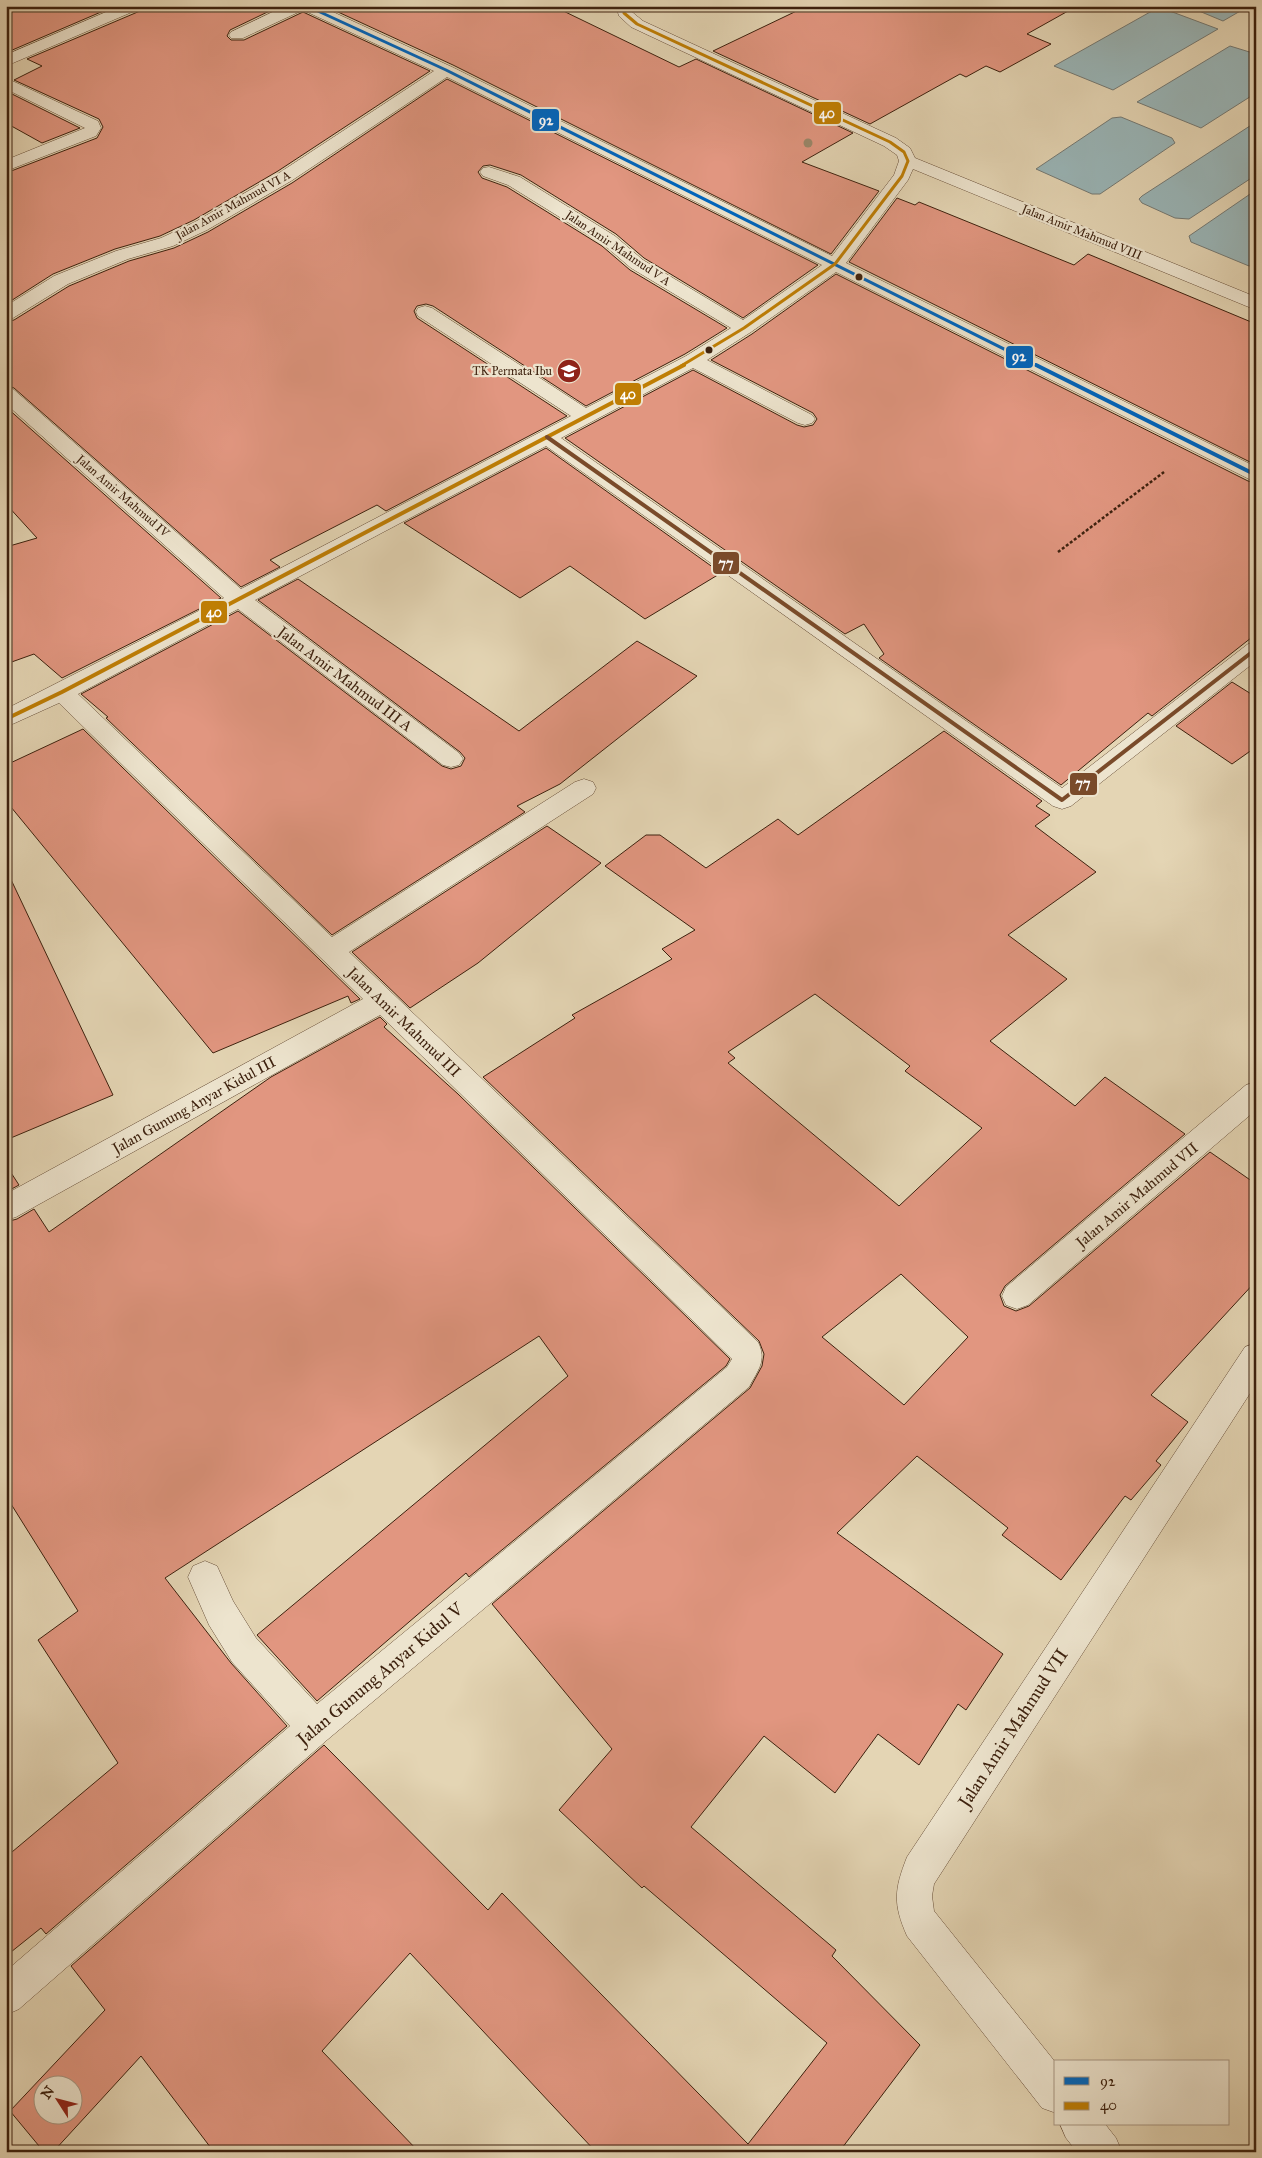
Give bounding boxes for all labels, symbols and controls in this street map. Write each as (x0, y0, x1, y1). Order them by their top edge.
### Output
line badge: 40 (813, 101, 842, 125)
text: 40 (819, 105, 835, 123)
line badge: 92 (531, 108, 560, 132)
text: 92 (539, 112, 554, 130)
street label: Jalan Amir Mahmud VI A (172, 168, 293, 244)
street label: Jalan Amir Mahmud VIII (1018, 201, 1144, 263)
street label: Jalan Amir Mahmud V A (561, 206, 673, 289)
unlabelled marker (854, 272, 864, 282)
unlabelled marker (704, 345, 714, 355)
line badge: 92 (1005, 345, 1034, 369)
text: 92 (1012, 348, 1027, 366)
school or university icon: TK Permata Ibu (556, 358, 582, 384)
place label: TK Permata Ibu (472, 364, 553, 378)
line badge: 40 (614, 382, 642, 406)
text: 40 (620, 386, 636, 404)
street label: Jalan Amir Mahmud IV (72, 451, 173, 541)
line badge: 77 (712, 551, 740, 575)
text: 77 (719, 555, 734, 572)
line badge: 40 (200, 600, 228, 624)
text: 40 (206, 604, 222, 622)
street label: Jalan Amir Mahmud III A (272, 621, 416, 736)
line badge: 77 (1069, 772, 1098, 796)
text: 77 (1076, 775, 1091, 792)
street label: Jalan Amir Mahmud III (342, 962, 464, 1081)
street label: Jalan Gunung Anyar Kidul III (107, 1053, 279, 1159)
street label: Jalan Amir Mahmud VII (1071, 1139, 1202, 1253)
street label: Jalan Gunung Anyar Kidul V (291, 1597, 469, 1752)
street label: Jalan Amir Mahmud VII (952, 1644, 1074, 1814)
legend (1054, 2060, 1230, 2126)
text: 92 (1100, 2072, 1116, 2090)
north arrow (32, 2076, 82, 2126)
text: N (38, 2083, 58, 2102)
text: 40 (1100, 2096, 1117, 2114)

